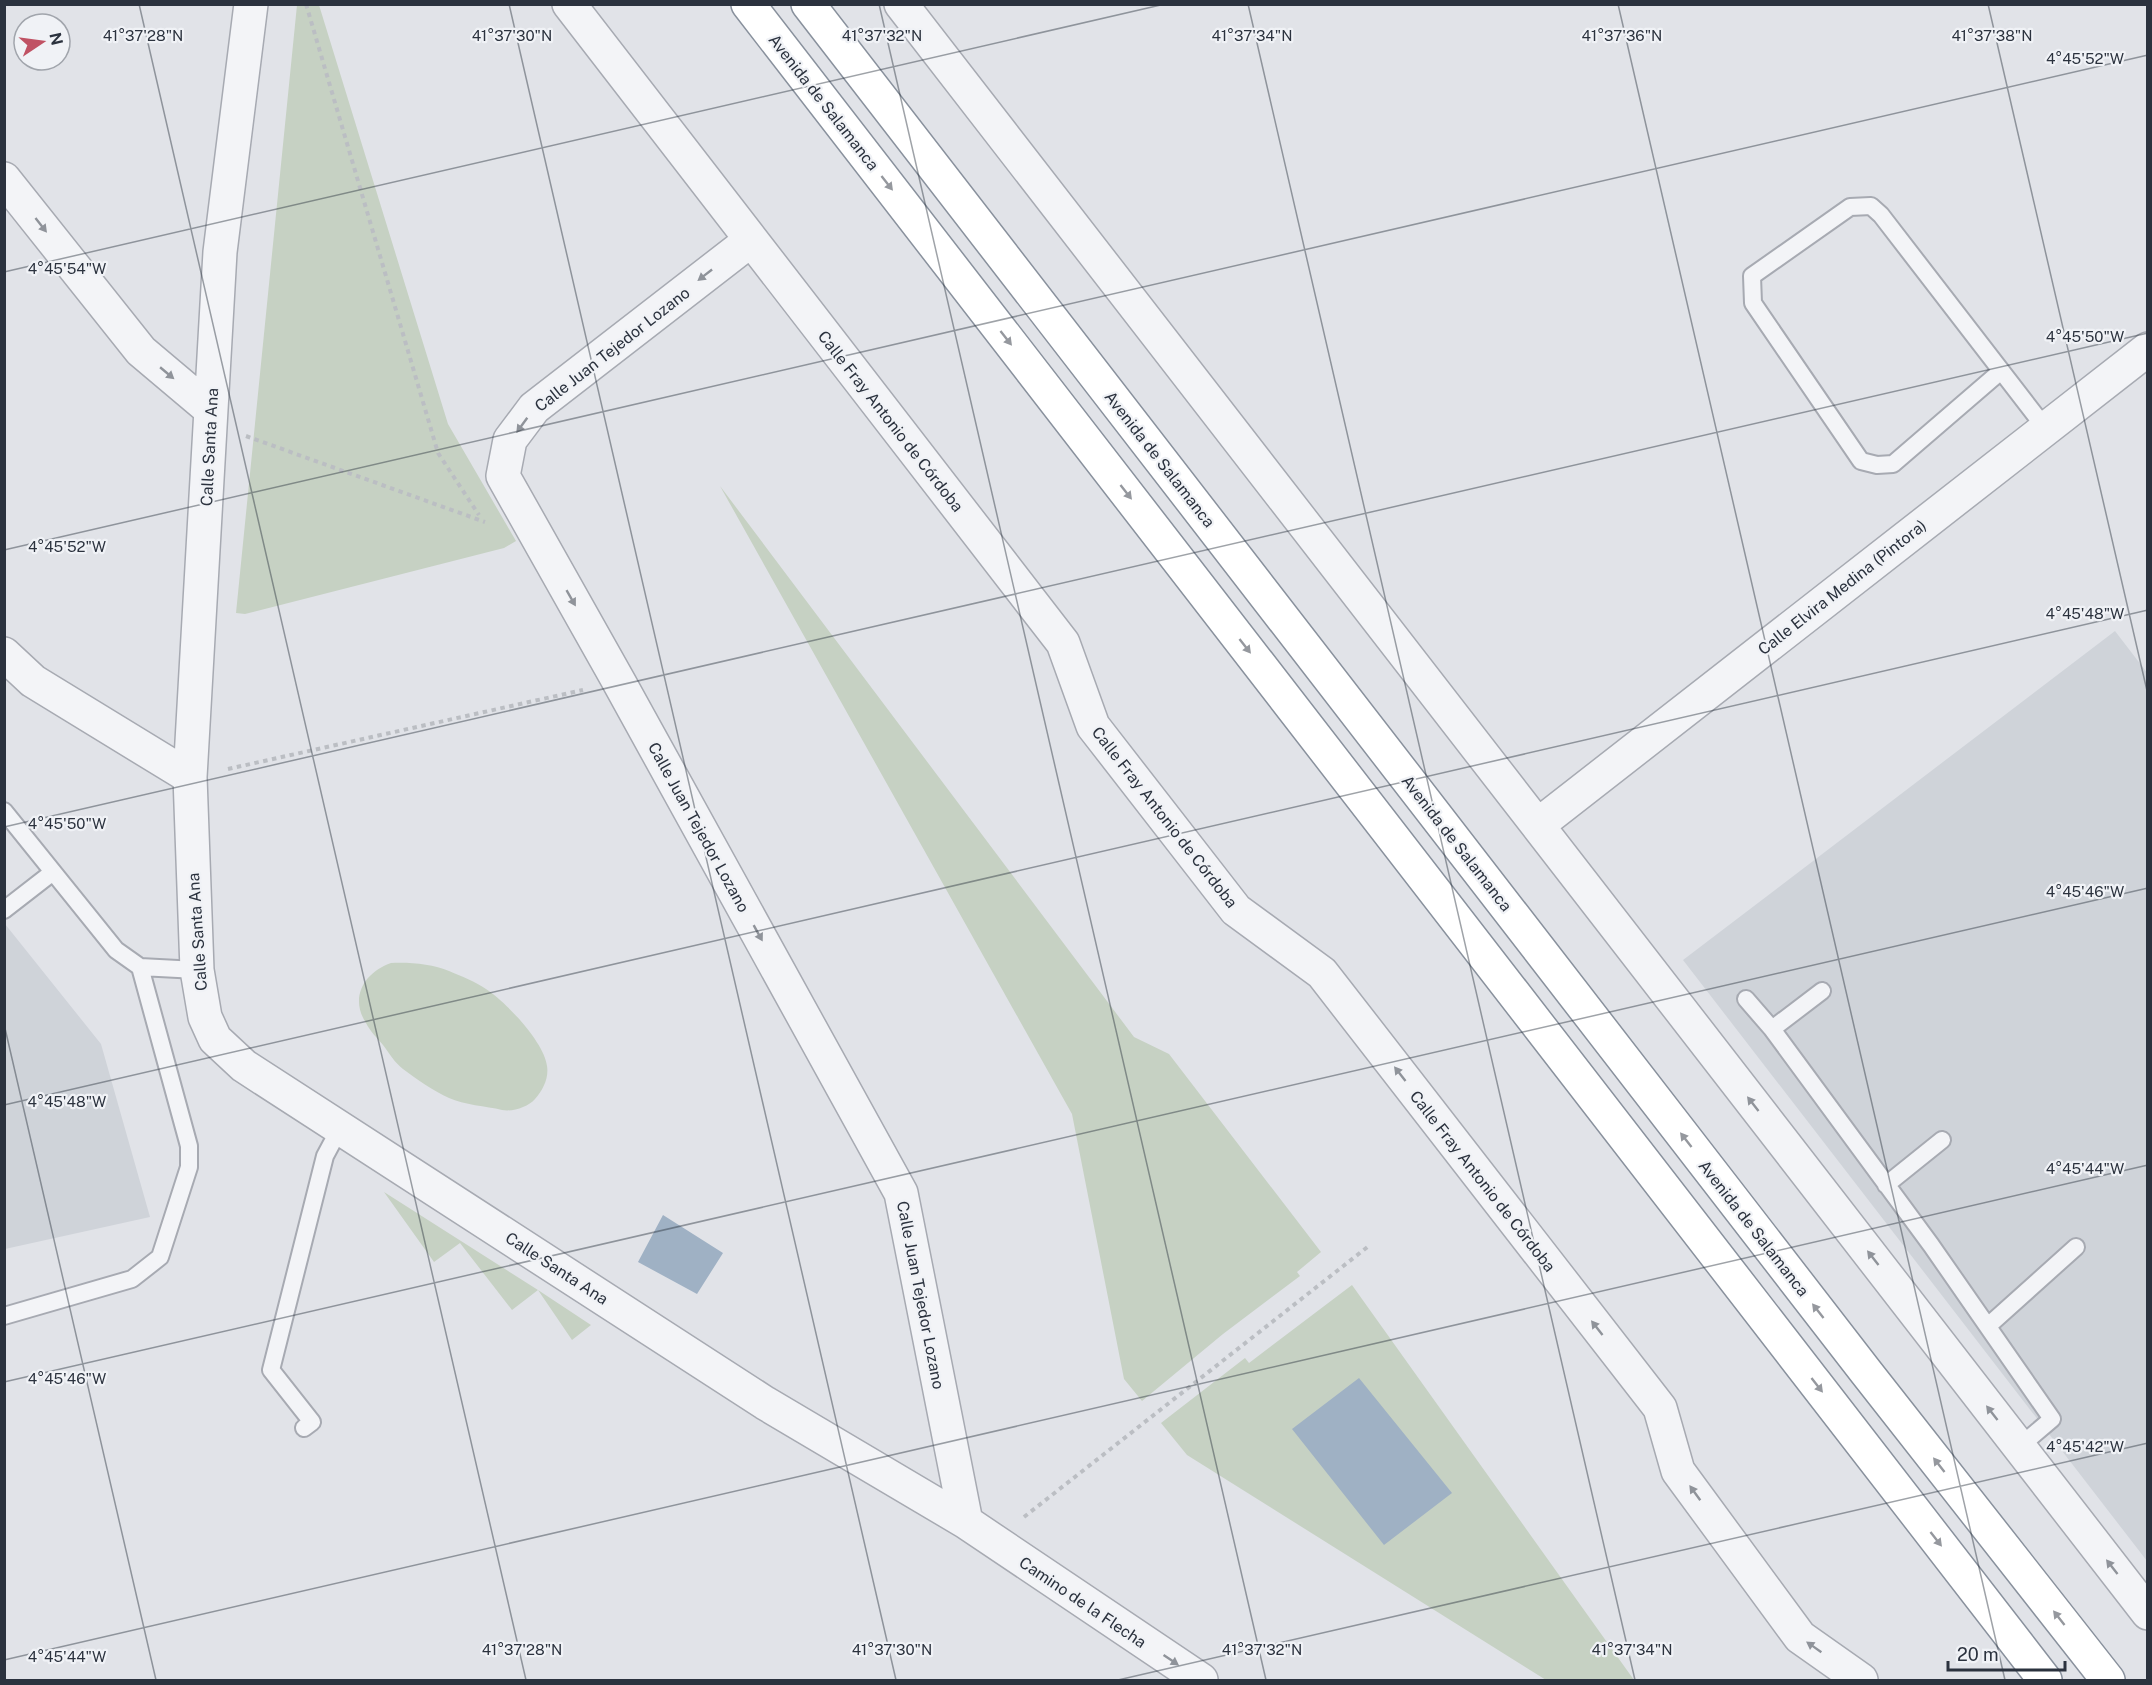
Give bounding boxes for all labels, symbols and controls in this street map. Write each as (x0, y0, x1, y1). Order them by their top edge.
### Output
north arrow (12, 12, 72, 72)
text: 41°37'28"N (103, 27, 183, 44)
text: 41°37'30"N (472, 27, 552, 44)
text: 41°37'32"N (842, 27, 922, 44)
text: 41°37'34"N (1212, 27, 1292, 44)
text: 41°37'36"N (1582, 27, 1662, 44)
text: 41°37'38"N (1951, 27, 2033, 44)
street label: Avenida de Salamanca (765, 30, 883, 174)
text: N (45, 31, 67, 47)
text: 4°45'52"W (2046, 50, 2124, 67)
one-way arrow (880, 176, 892, 191)
one-way arrow (34, 217, 46, 232)
text: 4°45'54"W (28, 260, 106, 277)
one-way arrow (697, 269, 712, 281)
street label: Calle Juan Tejedor Lozano (531, 283, 694, 416)
street label: Calle Fray Antonio de Córdoba (814, 327, 967, 516)
text: 4°45'50"W (2046, 328, 2124, 345)
one-way arrow (1000, 330, 1012, 345)
one-way arrow (159, 366, 175, 379)
street label: Calle Santa Ana (197, 387, 222, 507)
street label: Avenida de Salamanca (1101, 387, 1219, 531)
one-way arrow (516, 417, 528, 432)
one-way arrow (1119, 484, 1131, 499)
street label: Calle Elvira Medina (Pintora) (1754, 516, 1930, 659)
text: 4°45'52"W (28, 538, 106, 555)
one-way arrow (566, 589, 576, 606)
text: 4°45'48"W (2046, 605, 2124, 622)
one-way arrow (1239, 638, 1251, 654)
street label: Calle Fray Antonio de Córdoba (1088, 723, 1241, 912)
street label: Calle Juan Tejedor Lozano (644, 739, 753, 915)
street label: Avenida de Salamanca (1398, 771, 1516, 915)
text: 4°45'50"W (28, 815, 106, 832)
street label: Calle Santa Ana (184, 872, 211, 992)
text: 4°45'46"W (2046, 883, 2124, 900)
one-way arrow (753, 925, 763, 942)
one-way arrow (1395, 1067, 1407, 1082)
street label: Calle Fray Antonio de Córdoba (1406, 1087, 1559, 1276)
text: 4°45'48"W (28, 1093, 106, 1110)
one-way arrow (1747, 1096, 1760, 1112)
one-way arrow (1680, 1132, 1693, 1148)
street label: Avenida de Salamanca (1695, 1156, 1813, 1300)
text: 4°45'44"W (2046, 1160, 2124, 1177)
street label: Calle Juan Tejedor Lozano (893, 1199, 948, 1391)
street label: Calle Santa Ana (502, 1228, 612, 1309)
one-way arrow (1867, 1251, 1879, 1266)
one-way arrow (1812, 1303, 1825, 1319)
one-way arrow (1592, 1320, 1604, 1335)
text: 4°45'46"W (28, 1370, 106, 1387)
one-way arrow (1810, 1377, 1823, 1393)
one-way arrow (1986, 1405, 1998, 1420)
text: 4°45'42"W (2046, 1438, 2124, 1455)
one-way arrow (1932, 1457, 1945, 1473)
one-way arrow (1689, 1486, 1701, 1501)
one-way arrow (1929, 1532, 1941, 1547)
street label: Camino de la Flecha (1016, 1553, 1150, 1652)
one-way arrow (2106, 1559, 2118, 1574)
one-way arrow (2053, 1610, 2066, 1626)
scale bar (1948, 1634, 2065, 1672)
text: 41°37'28"N (482, 1641, 562, 1658)
text: 41°37'30"N (852, 1641, 932, 1658)
text: 41°37'32"N (1222, 1641, 1302, 1658)
text: 41°37'34"N (1592, 1641, 1672, 1658)
one-way arrow (1806, 1641, 1822, 1653)
text: 20 m (1957, 1644, 1999, 1665)
text: 4°45'44"W (28, 1648, 106, 1665)
one-way arrow (1162, 1654, 1178, 1666)

